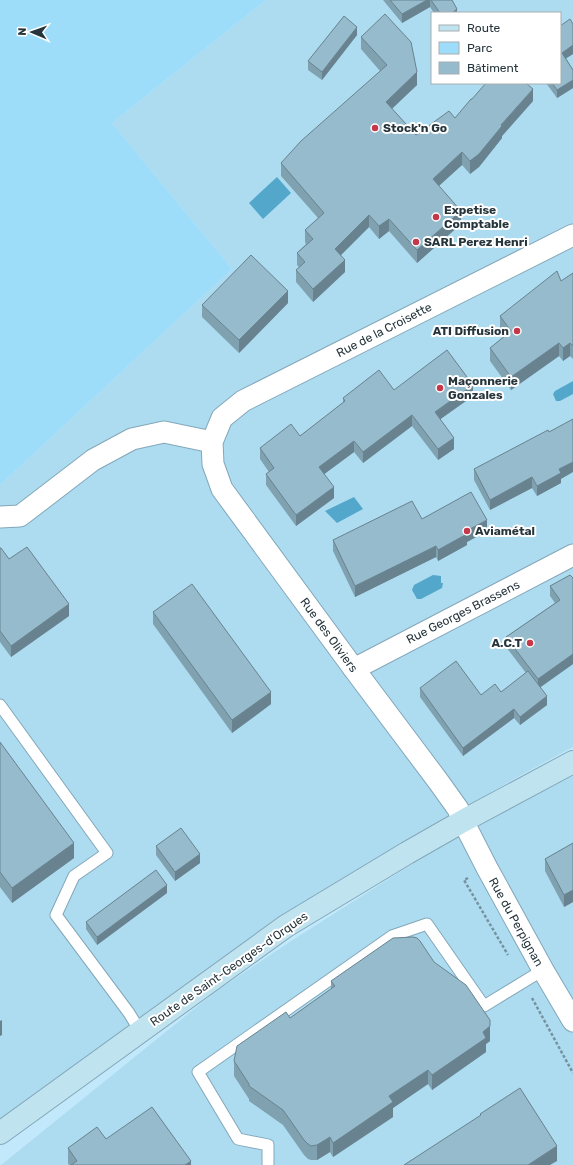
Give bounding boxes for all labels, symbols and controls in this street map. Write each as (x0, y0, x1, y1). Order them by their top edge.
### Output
north arrow (12, 12, 52, 52)
legend (431, 12, 561, 84)
text: Route (467, 21, 501, 35)
text: N (16, 27, 29, 36)
text: Parc (467, 41, 493, 55)
text: Bâtiment (467, 61, 519, 75)
place label: Stock'n Go (383, 121, 447, 135)
marker: Stock'n Go (370, 123, 380, 133)
place label: Expetise Comptable (444, 203, 509, 231)
marker: Expetise Comptable (431, 212, 441, 222)
place label: SARL Perez Henri (424, 235, 528, 249)
marker: SARL Perez Henri (411, 237, 421, 247)
street label: Rue de la Croisette (334, 300, 434, 360)
place label: ATI Diffusion (433, 324, 509, 338)
marker: ATI Diffusion (512, 326, 522, 336)
place label: Maçonnerie Gonzales (448, 374, 518, 402)
marker: Maçonnerie Gonzales (435, 383, 445, 393)
place label: Aviamétal (475, 524, 535, 538)
marker: Aviamétal (462, 526, 472, 536)
street label: Rue Georges Brassens (404, 577, 522, 647)
street label: Rue des Oliviers (297, 595, 361, 675)
place label: A.C.T (492, 636, 522, 650)
marker: A.C.T (525, 638, 535, 648)
street label: Rue du Perpignan (486, 875, 546, 969)
street label: Route de Saint-Georges-d'Orques (148, 909, 310, 1029)

